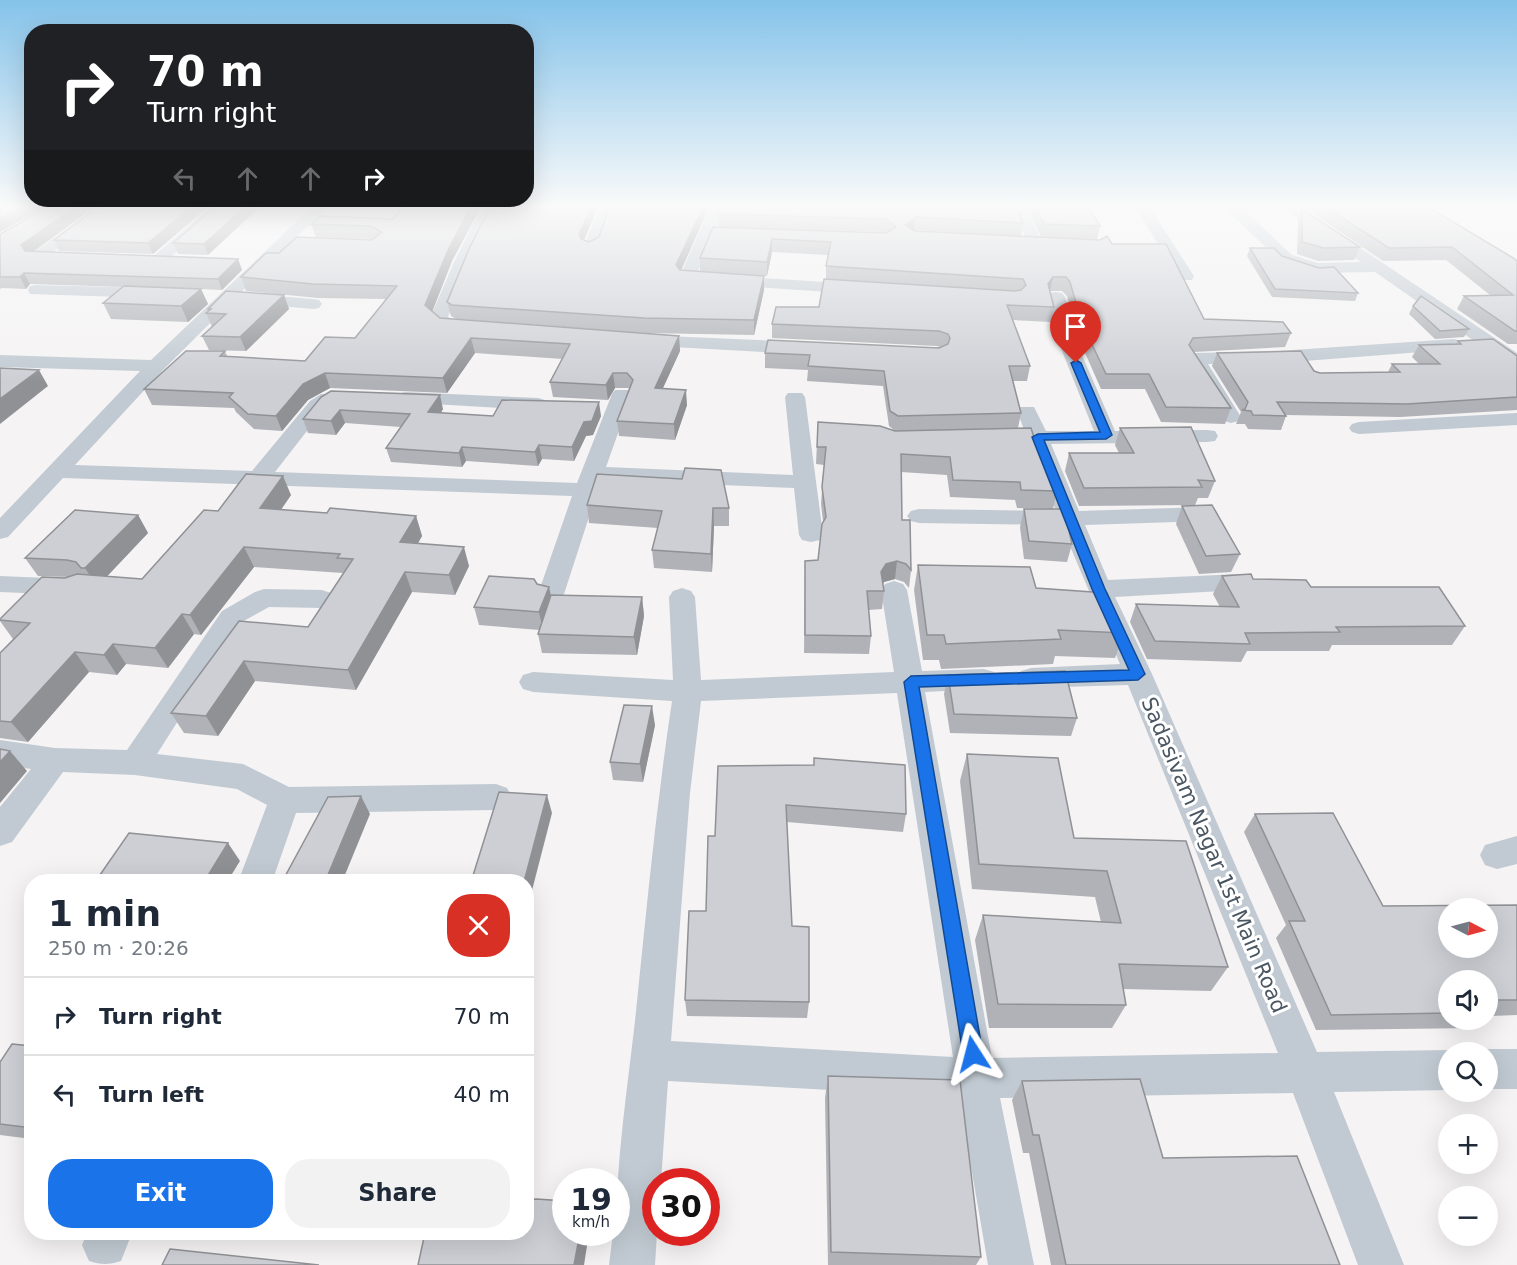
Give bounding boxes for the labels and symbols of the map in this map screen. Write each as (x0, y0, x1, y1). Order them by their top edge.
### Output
pin (1050, 301, 1101, 363)
street label: Sadasivam Nagar 1st Main Road (1136, 694, 1292, 1016)
north arrow (1438, 898, 1498, 958)
position arrow (941, 1022, 1005, 1086)
speed limit sign: 30 (642, 1168, 720, 1246)

